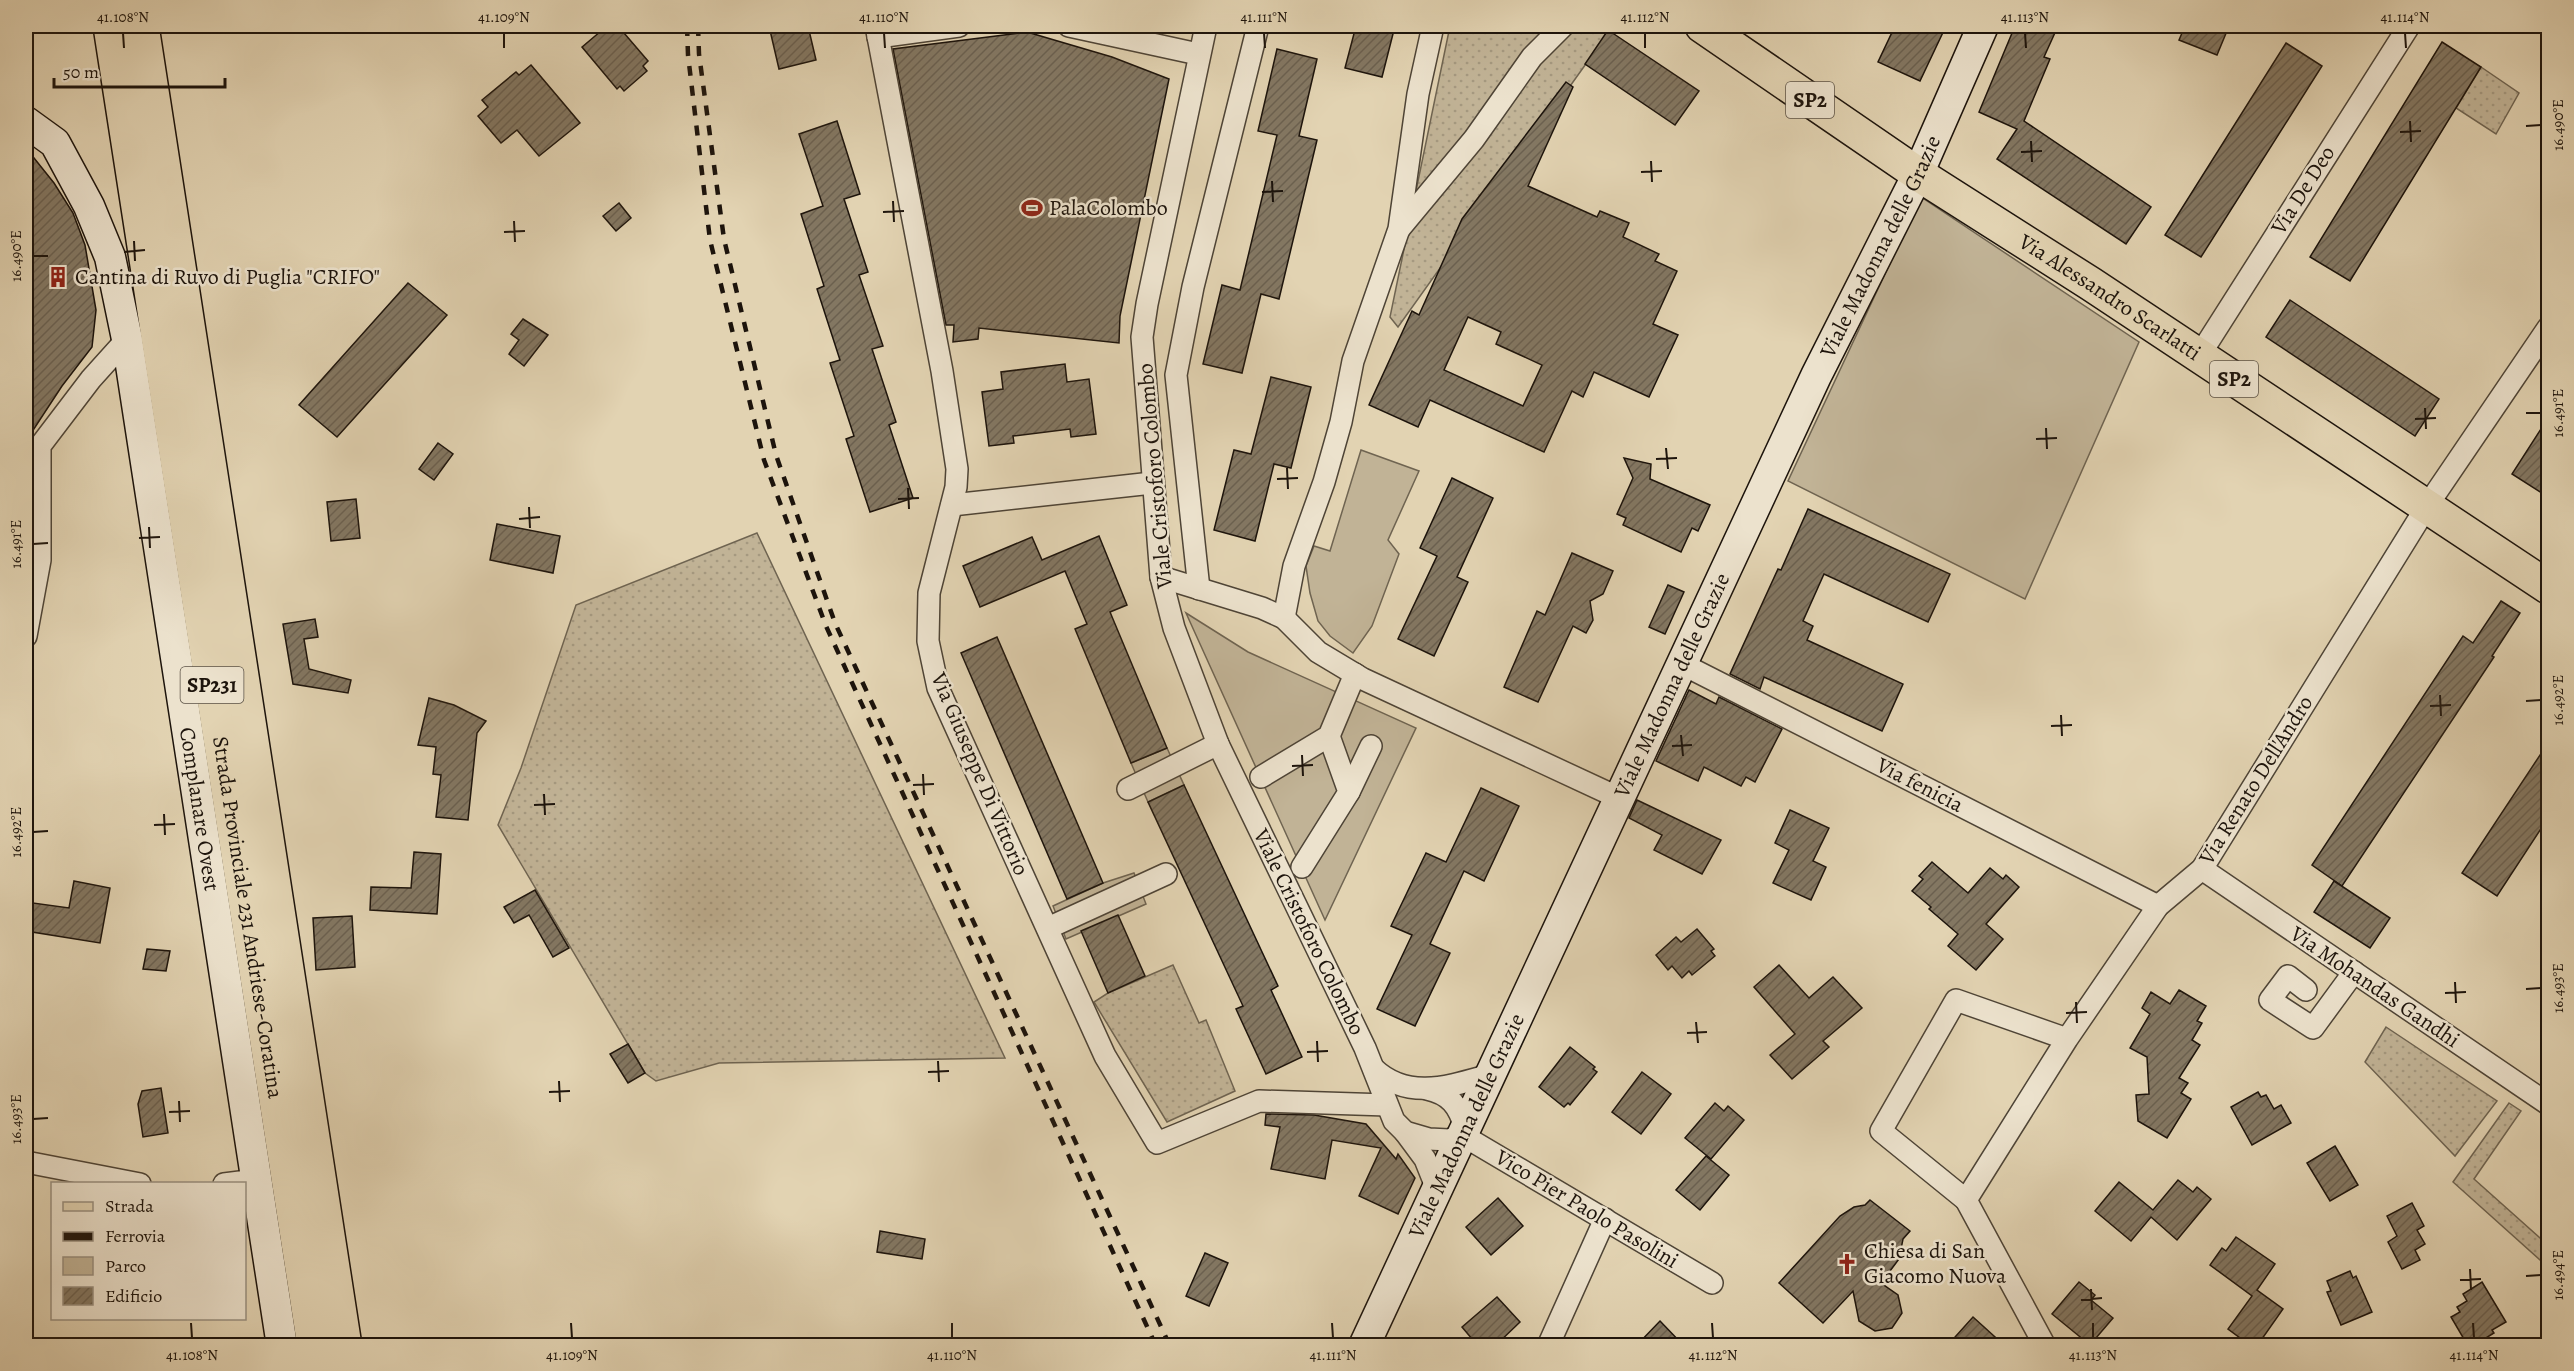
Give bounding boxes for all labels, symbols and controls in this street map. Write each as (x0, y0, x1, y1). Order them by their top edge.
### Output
text: 41.108°N (97, 7, 149, 27)
text: 41.109°N (478, 7, 530, 27)
text: 41.110°N (859, 7, 909, 27)
text: 41.111°N (1240, 7, 1288, 27)
text: 41.112°N (1620, 7, 1670, 27)
text: 41.113°N (2001, 7, 2049, 27)
text: 41.114°N (2381, 7, 2430, 27)
scale bar (54, 51, 225, 89)
text: 50 m (63, 60, 99, 84)
road number: SP2 (1786, 82, 1834, 118)
text: 16.490°E (2548, 99, 2568, 151)
street label: Viale Madonna delle Grazie (1812, 131, 1948, 363)
street label: Via De Deo (2263, 140, 2342, 241)
place label: PalaColombo (1049, 193, 1168, 223)
sports icon: PalaColombo (1020, 196, 1044, 220)
street label: Via Alessandro Scarlatti (2012, 226, 2207, 368)
text: 16.490°E (6, 230, 26, 282)
place label: Cantina di Ruvo di Puglia "CRIFO" (75, 262, 380, 292)
building icon: Cantina di Ruvo di Puglia "CRIFO" (46, 265, 70, 289)
road number: SP2 (2210, 361, 2258, 397)
street label: Viale Cristoforo Colombo (1130, 362, 1180, 591)
text: 16.491°E (2548, 389, 2568, 437)
text: 16.491°E (6, 520, 26, 568)
street label: Viale Madonna delle Grazie (1606, 568, 1737, 803)
road number: SP231 (180, 667, 244, 703)
street label: Via Giuseppe Di Vittorio (923, 667, 1036, 880)
text: 16.492°E (2548, 675, 2568, 725)
street label: Via Renato Dell'Andro (2191, 690, 2320, 871)
street label: Complanare Ovest (172, 725, 227, 893)
street label: Strada Provinciale 231 Andriese-Coratina (205, 734, 291, 1101)
street label: Via fenicia (1870, 750, 1969, 820)
text: 16.492°E (6, 807, 26, 857)
street label: Viale Cristoforo Colombo (1246, 823, 1372, 1040)
street label: Via Mohandas Gandhi (2284, 919, 2466, 1055)
text: 16.493°E (2548, 963, 2568, 1013)
street label: Viale Madonna delle Grazie (1401, 1009, 1532, 1244)
text: 16.493°E (6, 1094, 26, 1144)
street label: Vico Pier Paolo Pasolini (1489, 1142, 1684, 1276)
legend (51, 1182, 246, 1320)
text: Strada (105, 1194, 154, 1218)
text: Ferrovia (105, 1224, 166, 1248)
place label: Chiesa di San Giacomo Nuova (1864, 1236, 2007, 1291)
text: 16.494°E (2548, 1250, 2568, 1300)
church icon: Chiesa di San Giacomo Nuova (1835, 1252, 1859, 1276)
text: Parco (105, 1254, 146, 1278)
text: Edificio (105, 1284, 162, 1308)
text: 41.108°N (166, 1345, 218, 1365)
text: 41.109°N (546, 1345, 598, 1365)
text: 41.110°N (927, 1345, 977, 1365)
text: 41.111°N (1309, 1345, 1357, 1365)
text: 41.112°N (1688, 1345, 1738, 1365)
text: 41.113°N (2069, 1345, 2117, 1365)
text: 41.114°N (2450, 1345, 2499, 1365)

